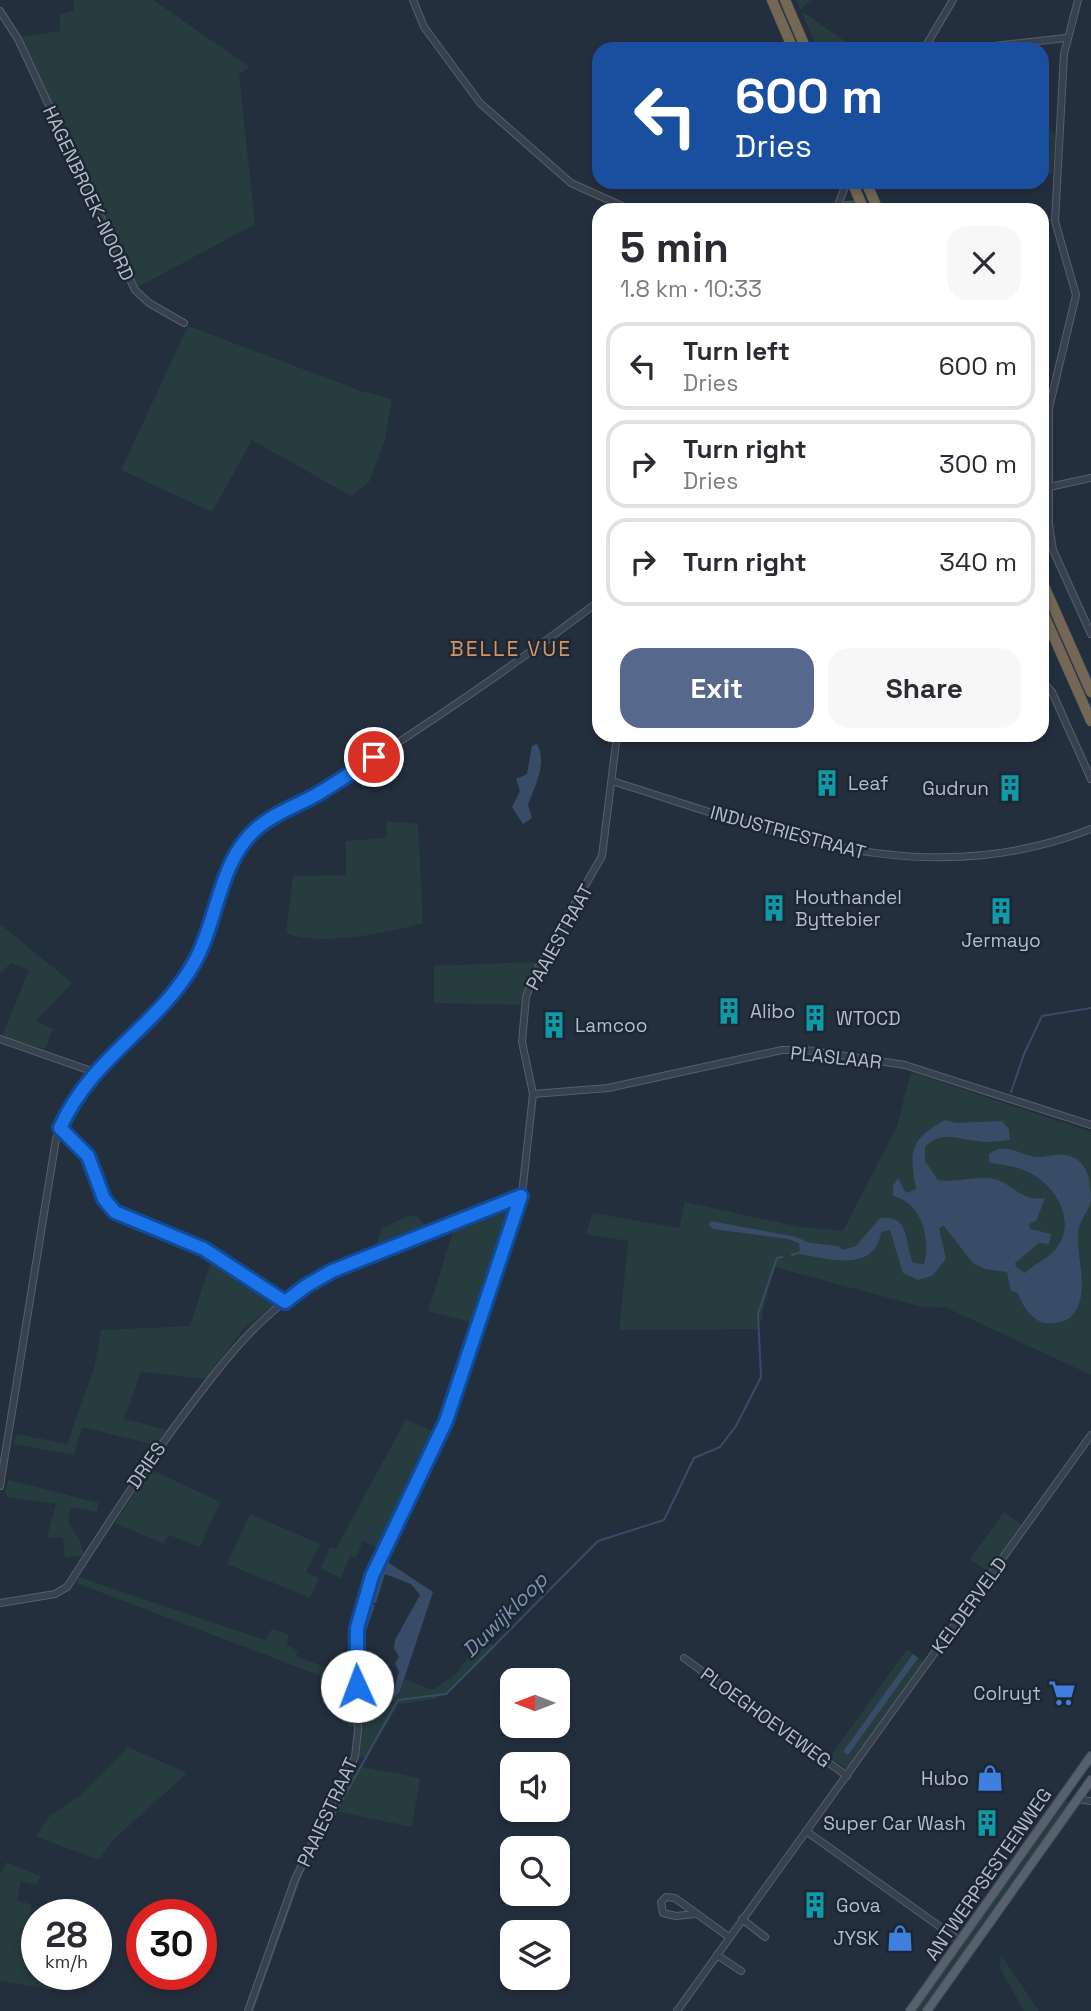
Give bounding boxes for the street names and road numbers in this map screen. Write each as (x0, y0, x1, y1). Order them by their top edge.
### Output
street label: HAGENBROEK-NOORD (37, 102, 140, 285)
street label: INDUSTRIESTRAAT (707, 800, 868, 865)
street label: PAAIESTRAAT (520, 880, 599, 995)
street label: PLASLAAR (789, 1040, 883, 1075)
street label: DRIES (121, 1437, 171, 1494)
street label: KELDERVELD (926, 1552, 1013, 1658)
street label: PLOEGHOEVEWEG (695, 1662, 836, 1773)
street label: PAAIESTRAAT (291, 1754, 364, 1871)
street label: ANTWERPSESTEENWEG (919, 1783, 1057, 1965)

